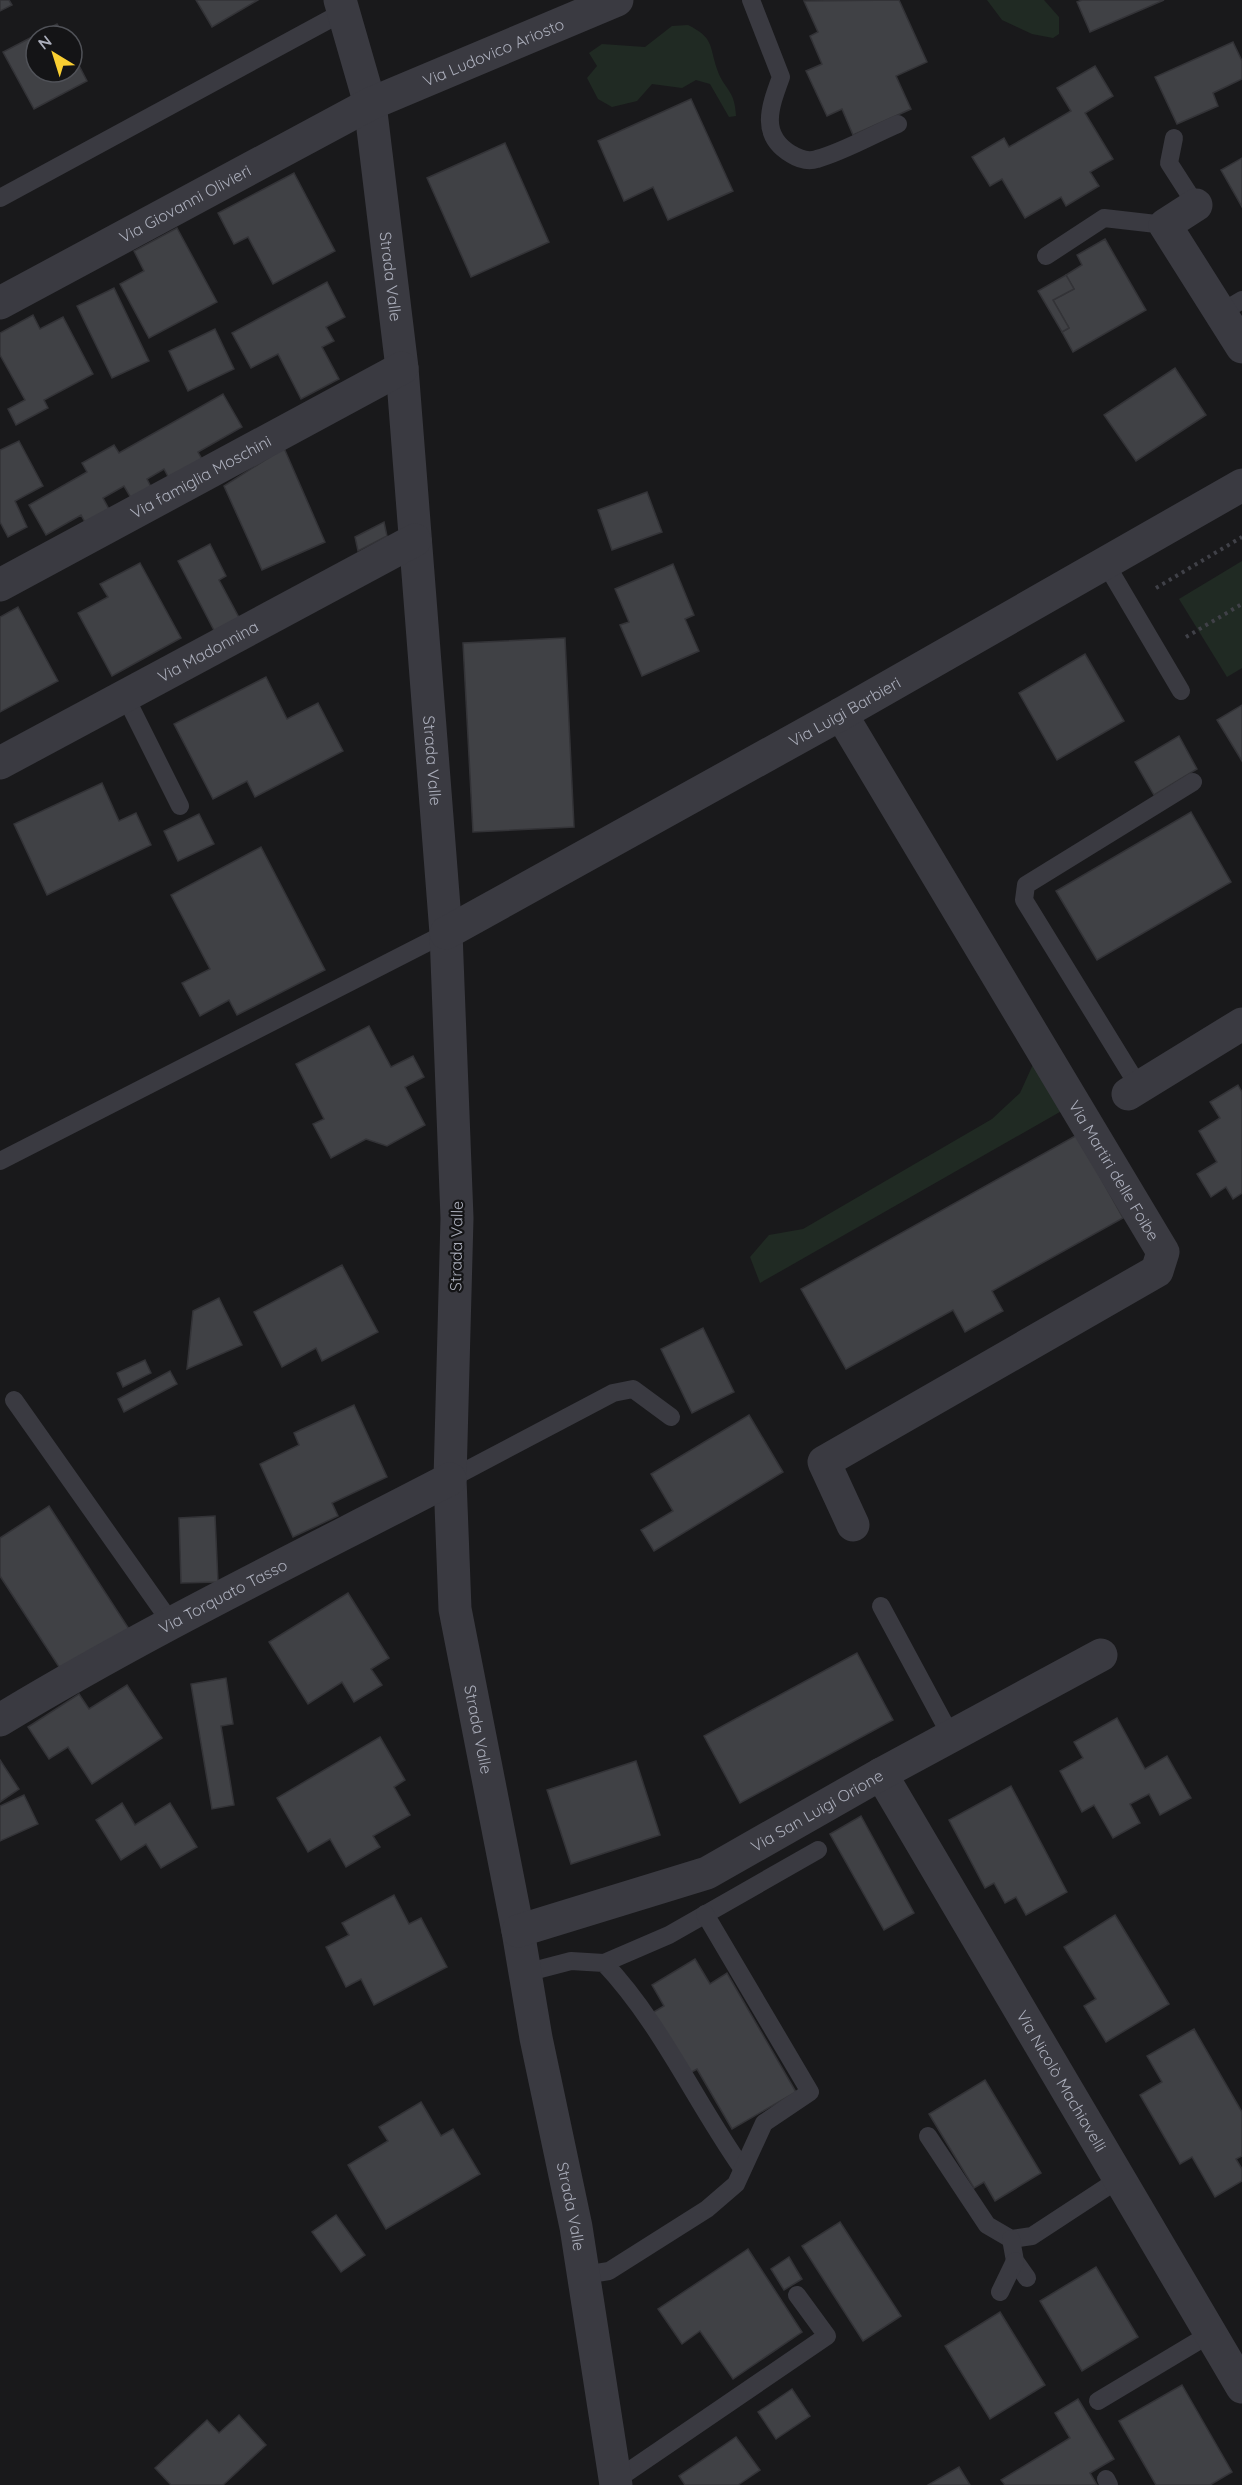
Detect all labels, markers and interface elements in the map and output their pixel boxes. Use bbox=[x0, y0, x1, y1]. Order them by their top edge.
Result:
street label: Via Ludovico Ariosto bbox=[420, 13, 567, 91]
north arrow bbox=[24, 24, 84, 84]
text: N bbox=[34, 31, 56, 54]
street label: Via Giovanni Olivieri bbox=[116, 160, 254, 247]
street label: Strada Valle bbox=[376, 230, 406, 323]
street label: Via famiglia Moschini bbox=[127, 431, 274, 523]
street label: Via Madonnina bbox=[154, 616, 262, 686]
street label: Via Luigi Barbieri bbox=[785, 672, 904, 751]
street label: Strada Valle bbox=[419, 715, 446, 806]
street label: Via Martiri delle Foibe bbox=[1064, 1097, 1164, 1244]
street label: Strada Valle bbox=[445, 1201, 467, 1291]
street label: Via Torquato Tasso bbox=[155, 1554, 290, 1638]
street label: Strada Valle bbox=[460, 1683, 497, 1776]
street label: Via San Luigi Orione bbox=[747, 1765, 887, 1856]
street label: Via Nicolò Machiavelli bbox=[1012, 2007, 1111, 2155]
street label: Strada Valle bbox=[553, 2160, 590, 2252]

